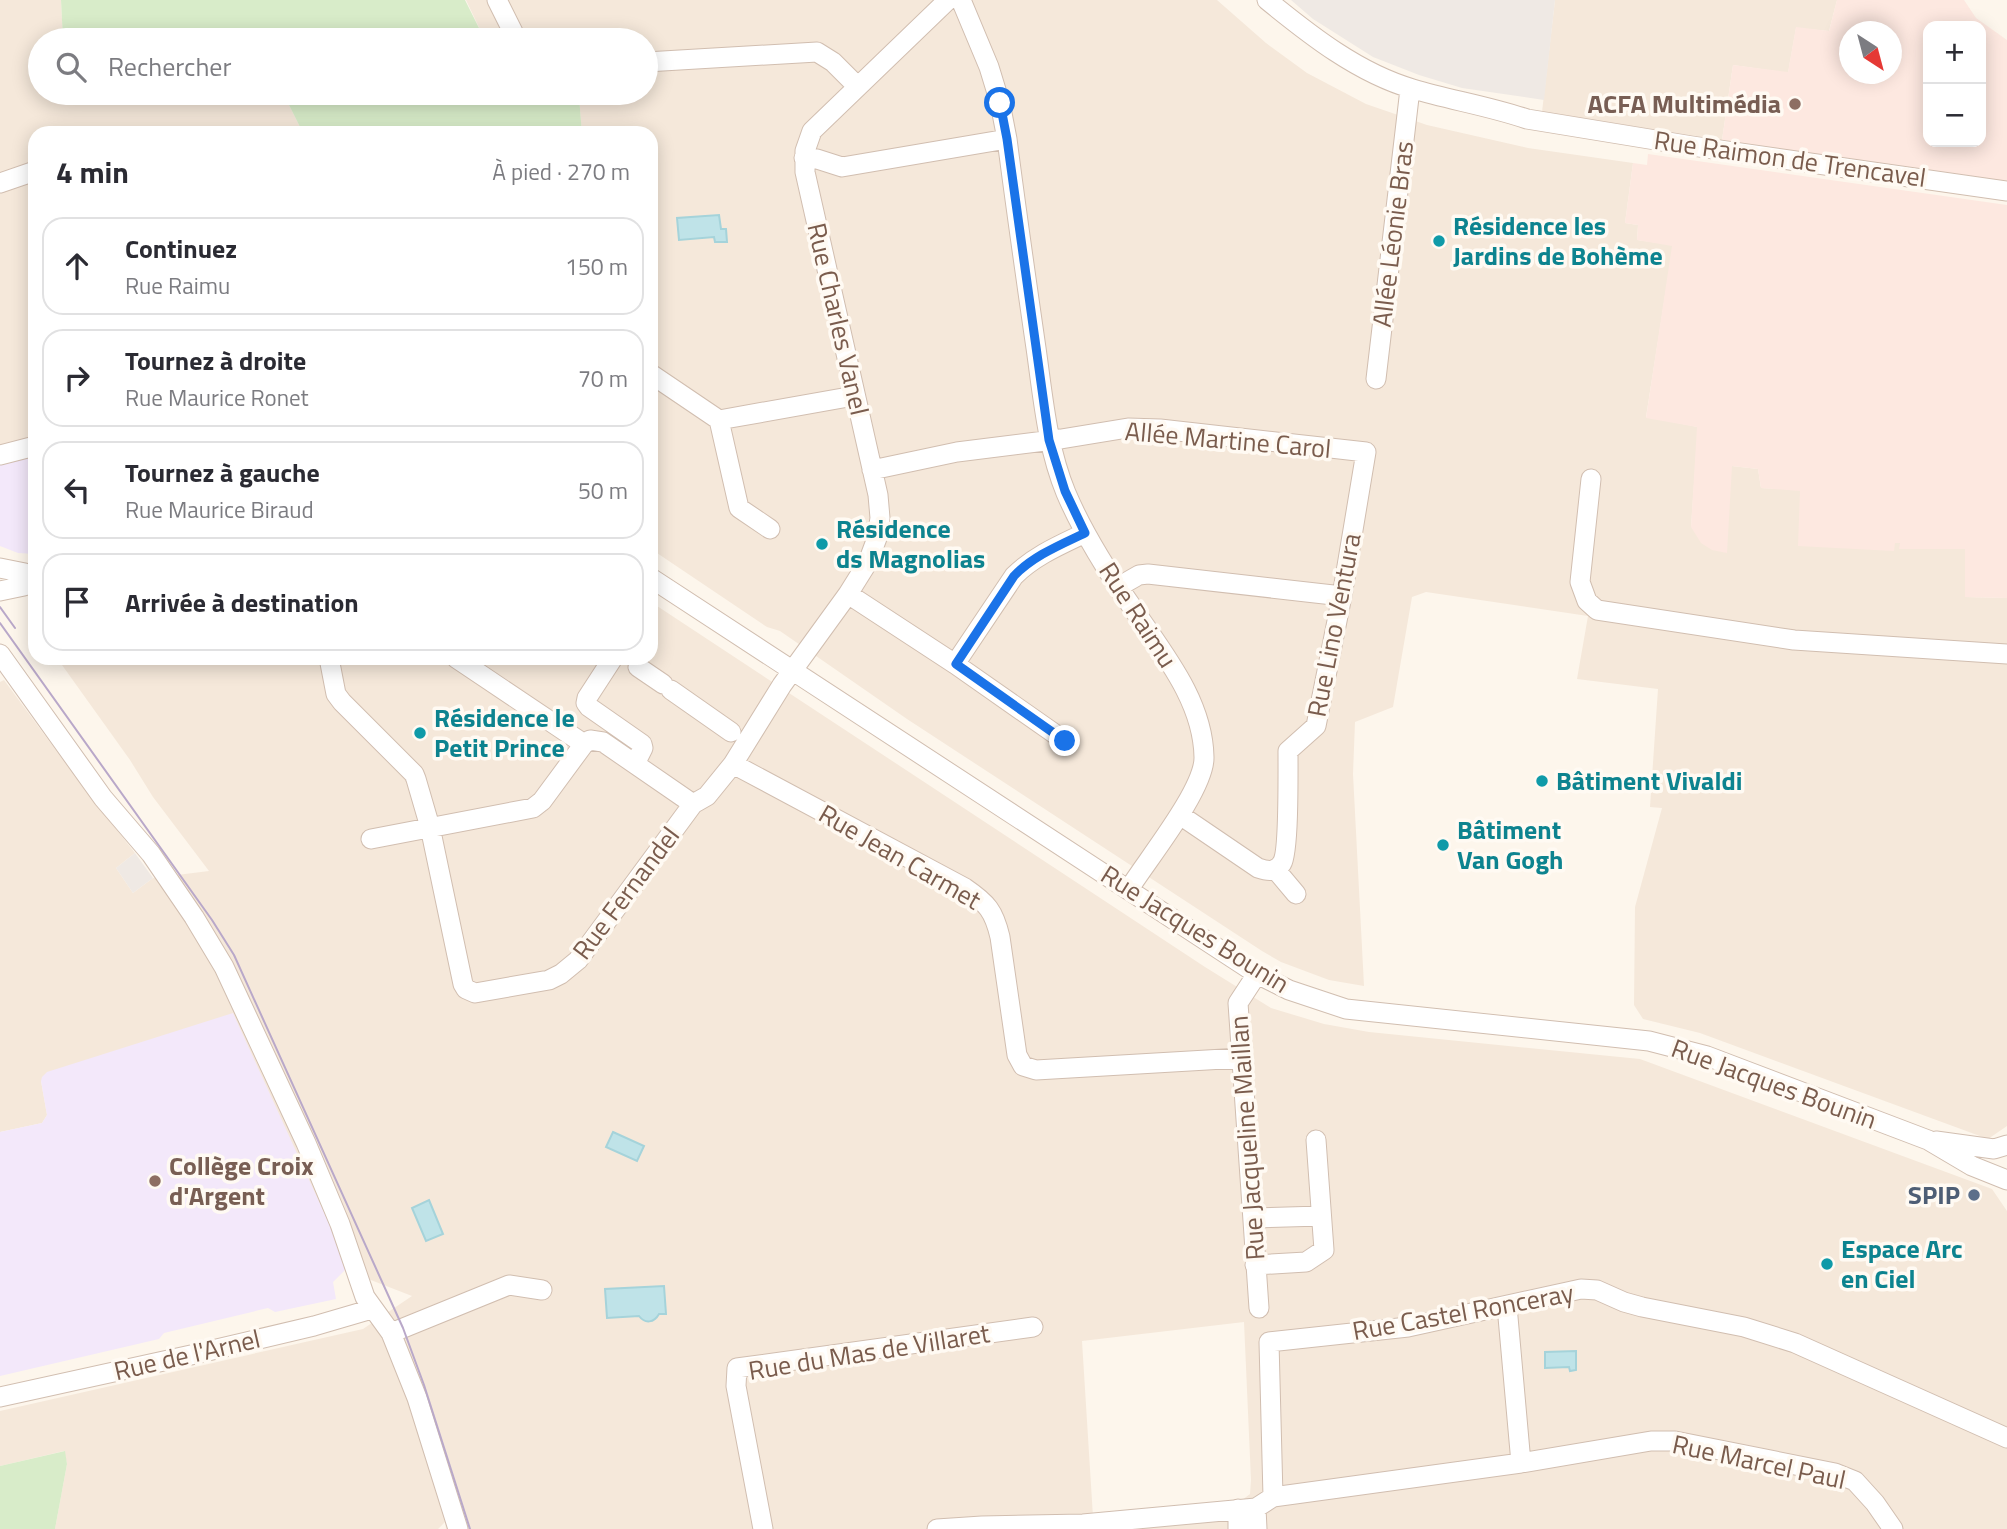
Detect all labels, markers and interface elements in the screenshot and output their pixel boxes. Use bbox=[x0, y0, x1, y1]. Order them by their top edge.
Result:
north arrow bbox=[1839, 21, 1902, 84]
map controls bbox=[1923, 21, 1986, 147]
button: + bbox=[1923, 21, 1986, 84]
search box bbox=[28, 28, 658, 105]
text: Rechercher bbox=[108, 47, 232, 86]
icon: search bbox=[52, 48, 90, 86]
place label: ACFA Multimédia bbox=[1588, 84, 1781, 123]
button: − bbox=[1923, 84, 1986, 147]
route start bbox=[984, 87, 1015, 118]
marker: ACFA Multimédia bbox=[1787, 96, 1803, 112]
street label: Rue Raimon de Trencavel bbox=[1652, 120, 1928, 197]
street label: Allée Léonie Bras bbox=[1362, 139, 1423, 329]
text: 4 min bbox=[56, 149, 129, 195]
text: À pied · 270 m bbox=[492, 154, 630, 189]
place label: Résidence les Jardins de Bohème bbox=[1453, 206, 1663, 275]
street label: Rue Charles Vanel bbox=[797, 219, 880, 419]
text: Continuez bbox=[125, 229, 237, 268]
marker: Résidence les Jardins de Bohème bbox=[1431, 233, 1447, 249]
icon: ahead bbox=[58, 247, 96, 285]
text: 150 m bbox=[565, 249, 628, 284]
text: Rue Raimu bbox=[125, 268, 230, 303]
text: Tournez à droite bbox=[125, 341, 306, 380]
icon: right bbox=[58, 359, 96, 397]
text: 70 m bbox=[578, 361, 628, 396]
text: Rue Maurice Ronet bbox=[125, 380, 309, 415]
street label: Allée Martine Carol bbox=[1123, 411, 1333, 468]
text: Tournez à gauche bbox=[125, 453, 320, 492]
icon: left bbox=[58, 471, 96, 509]
text: 50 m bbox=[578, 473, 628, 508]
text: Rue Maurice Biraud bbox=[125, 492, 314, 527]
place label: Résidence ds Magnolias bbox=[836, 509, 985, 578]
street label: Rue Lino Ventura bbox=[1297, 530, 1370, 720]
marker: Résidence ds Magnolias bbox=[814, 536, 830, 552]
street label: Rue Raimu bbox=[1090, 554, 1187, 675]
icon: arrive bbox=[58, 583, 96, 621]
text: Arrivée à destination bbox=[125, 583, 359, 622]
place label: Résidence le Petit Prince bbox=[434, 698, 575, 767]
marker: Résidence le Petit Prince bbox=[412, 725, 428, 741]
route end bbox=[1049, 725, 1080, 756]
place label: Bâtiment Vivaldi bbox=[1556, 761, 1742, 800]
marker: Bâtiment Vivaldi bbox=[1534, 773, 1550, 789]
street label: Rue Jean Carmet bbox=[812, 794, 989, 919]
place label: Bâtiment Van Gogh bbox=[1457, 810, 1563, 879]
street label: Rue Fernandel bbox=[563, 818, 689, 967]
marker: Bâtiment Van Gogh bbox=[1435, 837, 1451, 853]
street label: Rue Jacques Bounin bbox=[1093, 855, 1297, 1002]
street label: Rue Jacqueline Maillan bbox=[1219, 1014, 1274, 1262]
street label: Rue Jacques Bounin bbox=[1666, 1028, 1882, 1139]
place label: Collège Croix d'Argent bbox=[169, 1146, 314, 1215]
marker: Collège Croix d'Argent bbox=[147, 1173, 163, 1189]
place label: SPIP bbox=[1908, 1175, 1960, 1214]
marker: SPIP bbox=[1966, 1187, 1982, 1203]
place label: Espace Arc en Ciel bbox=[1841, 1229, 1963, 1298]
marker: Espace Arc en Ciel bbox=[1819, 1256, 1835, 1272]
street label: Rue Castel Ronceray bbox=[1349, 1273, 1577, 1350]
street label: Rue du Mas de Villaret bbox=[745, 1313, 992, 1390]
street label: Rue de l'Arnel bbox=[110, 1319, 264, 1390]
street label: Rue Marcel Paul bbox=[1669, 1424, 1849, 1499]

